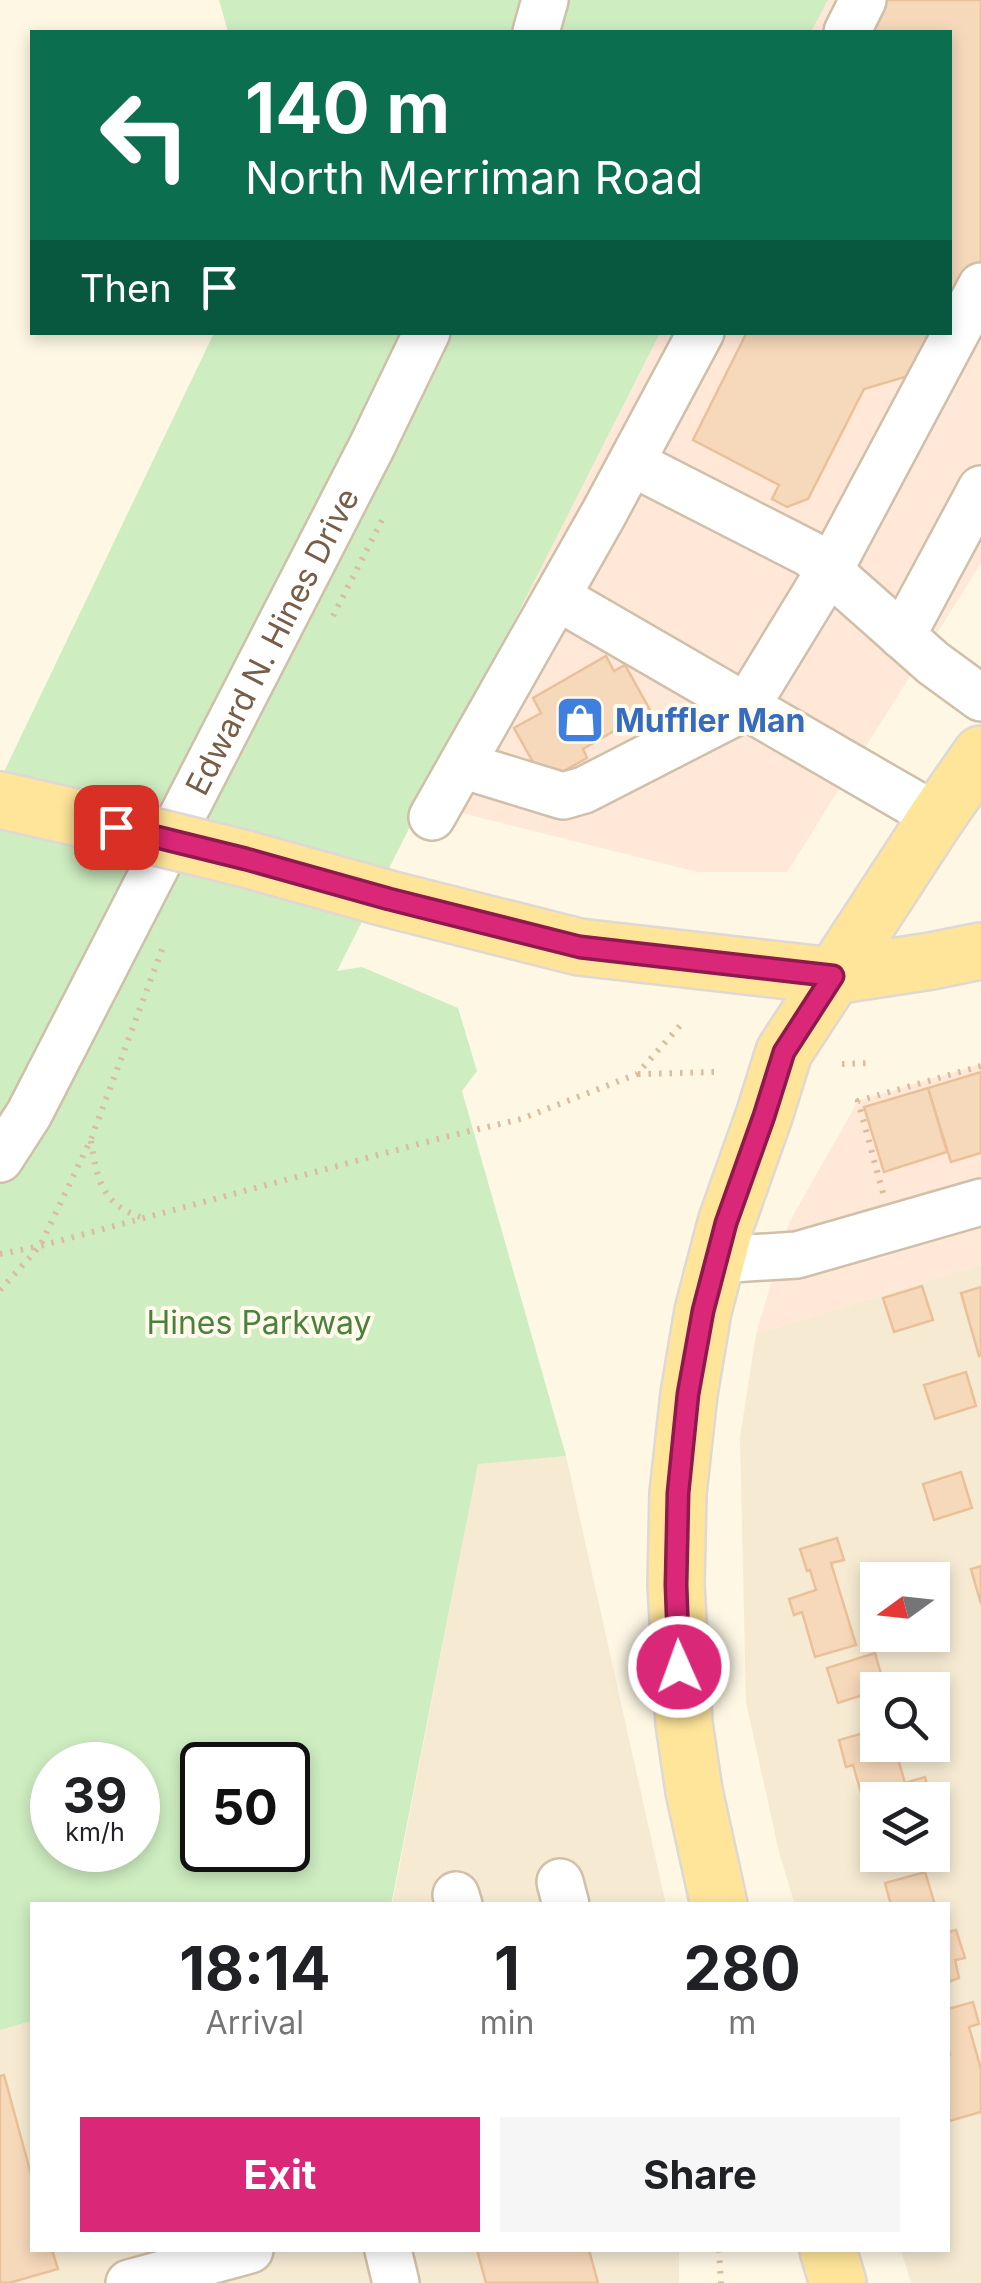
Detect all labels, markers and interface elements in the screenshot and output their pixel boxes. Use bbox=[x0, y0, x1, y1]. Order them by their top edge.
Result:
text: 140 m bbox=[245, 65, 450, 150]
icon: left bbox=[80, 70, 210, 200]
text: North Merriman Road bbox=[245, 150, 703, 205]
icon: arrive bbox=[192, 260, 247, 315]
text: Then bbox=[80, 265, 172, 311]
street label: Edward N. Hines Drive bbox=[177, 481, 367, 801]
shop icon: Muffler Man bbox=[554, 694, 606, 746]
place label: Muffler Man bbox=[615, 701, 806, 740]
pin bbox=[74, 785, 159, 870]
icon: arrive bbox=[89, 800, 144, 855]
park label: Hines Parkway bbox=[146, 1303, 372, 1342]
north arrow bbox=[860, 1562, 950, 1652]
map controls bbox=[860, 1562, 950, 1872]
position arrow bbox=[627, 1615, 731, 1719]
button: search bbox=[860, 1672, 950, 1762]
speed limit sign: 50 bbox=[180, 1742, 310, 1872]
text: 39 bbox=[63, 1765, 127, 1825]
button: layers bbox=[860, 1782, 950, 1872]
text: km/h bbox=[65, 1817, 125, 1847]
text: 18:14 bbox=[179, 1932, 331, 2004]
text: 1 bbox=[494, 1932, 520, 2004]
text: 280 bbox=[684, 1932, 801, 2004]
text: Arrival bbox=[206, 2003, 304, 2042]
text: min bbox=[480, 2003, 534, 2042]
text: m bbox=[728, 2003, 756, 2042]
button: Exit bbox=[80, 2117, 480, 2232]
button: Share bbox=[500, 2117, 900, 2232]

